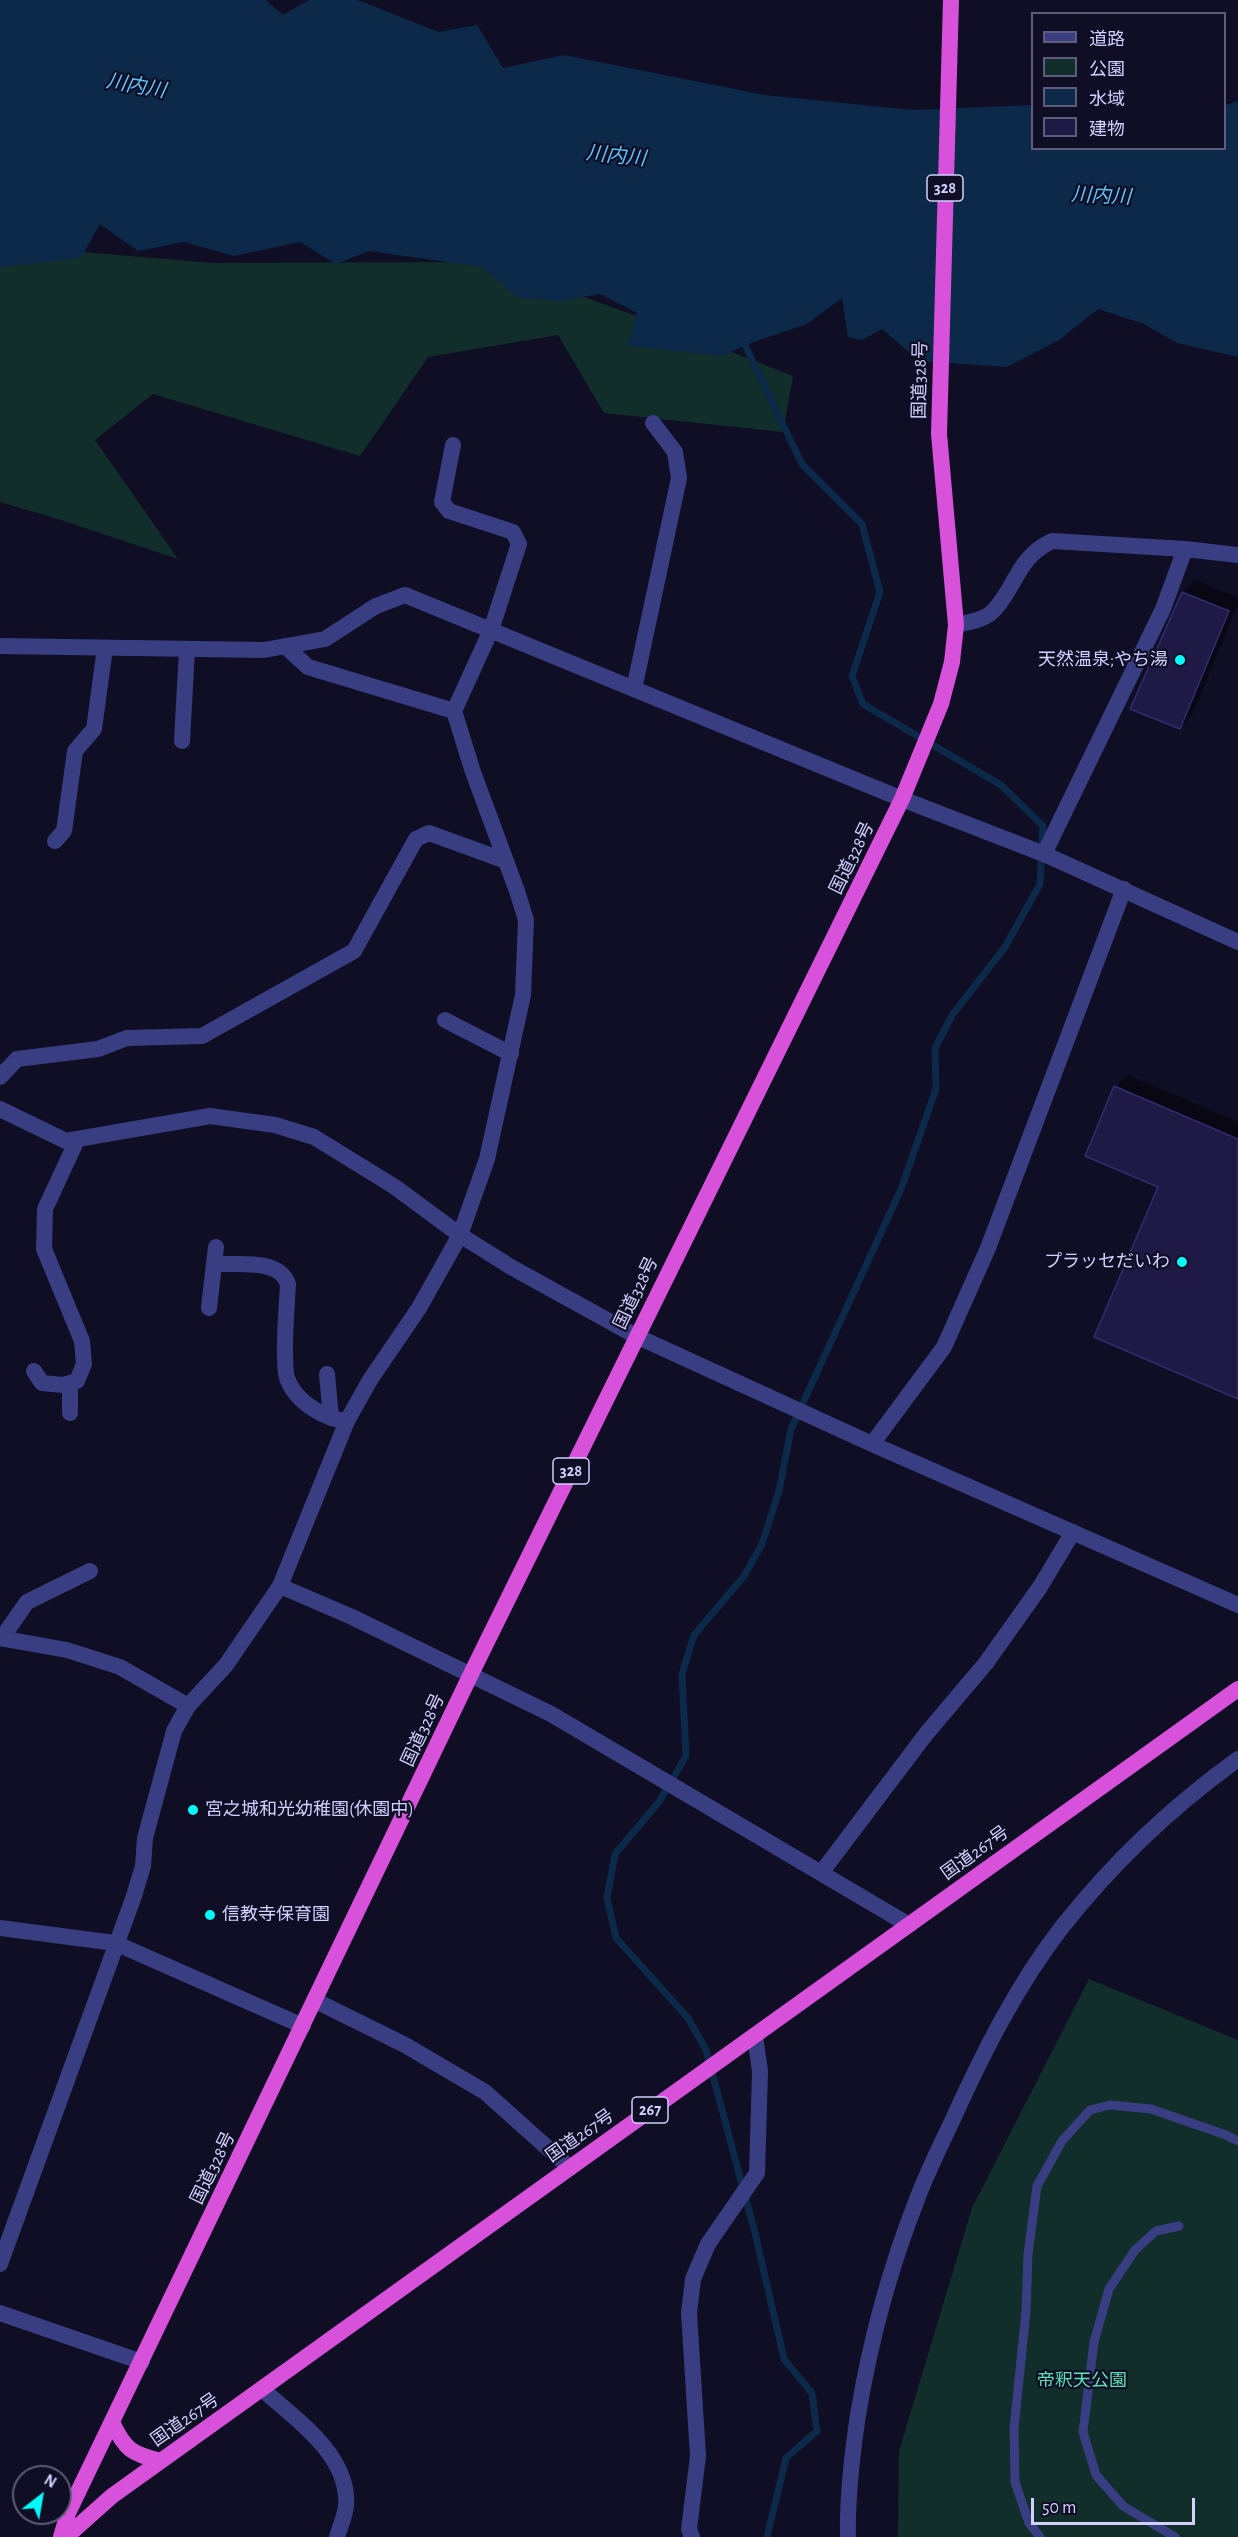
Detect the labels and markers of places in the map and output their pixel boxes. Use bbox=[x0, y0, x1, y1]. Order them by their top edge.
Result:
place label: 天然温泉;やち湯 bbox=[1038, 649, 1168, 671]
marker: 天然温泉;やち湯 bbox=[1173, 653, 1187, 667]
place label: プラッセだいわ bbox=[1044, 1251, 1170, 1273]
marker: プラッセだいわ bbox=[1175, 1255, 1189, 1269]
place label: 宮之城和光幼稚園(休園中) bbox=[205, 1799, 414, 1821]
marker: 宮之城和光幼稚園(休園中) bbox=[186, 1803, 200, 1817]
place label: 信教寺保育園 bbox=[222, 1904, 330, 1926]
marker: 信教寺保育園 bbox=[203, 1908, 217, 1922]

